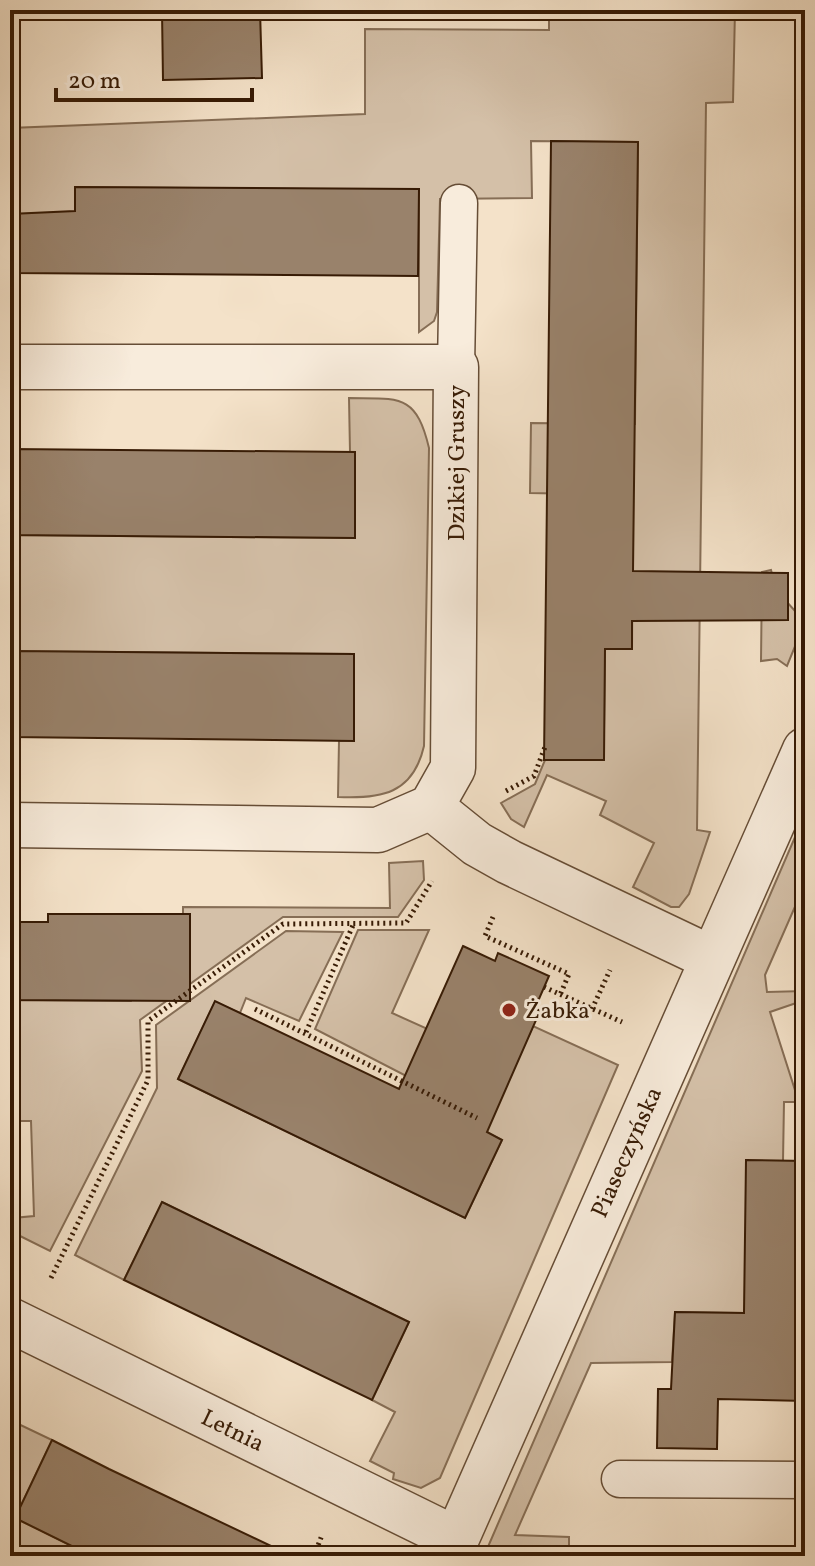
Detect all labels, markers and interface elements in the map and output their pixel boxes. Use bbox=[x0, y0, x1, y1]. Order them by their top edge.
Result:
scale bar bbox=[56, 52, 252, 102]
text: 20 m bbox=[68, 65, 121, 99]
street label: Dzikiej Gruszy bbox=[441, 385, 475, 541]
place label: Żabka bbox=[525, 995, 590, 1029]
marker: Żabka bbox=[500, 1001, 518, 1019]
street label: Piaseczyńska bbox=[584, 1082, 672, 1224]
street label: Letnia bbox=[195, 1402, 270, 1462]

